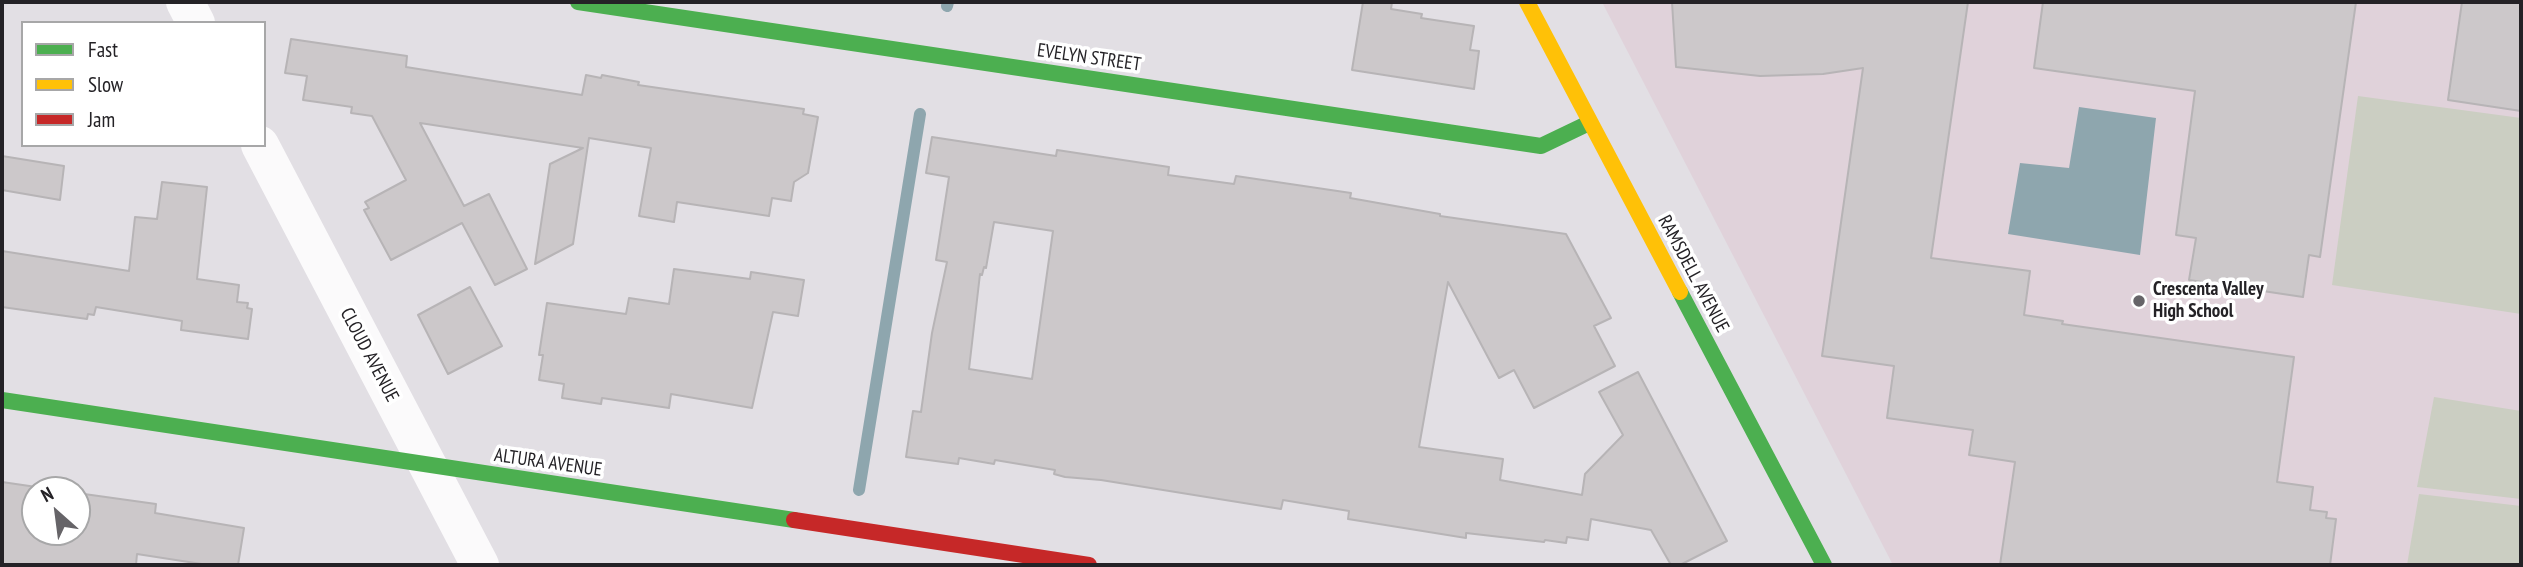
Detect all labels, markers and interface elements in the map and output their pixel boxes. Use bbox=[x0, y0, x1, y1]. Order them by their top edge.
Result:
legend bbox=[21, 21, 266, 147]
text: Fast bbox=[88, 36, 118, 63]
street label: EVELYN STREET bbox=[1036, 39, 1142, 77]
text: Slow bbox=[88, 71, 123, 98]
text: Jam bbox=[88, 106, 115, 133]
street label: RAMSDELL AVENUE bbox=[1653, 212, 1733, 336]
place label: Crescenta Valley High School bbox=[2153, 279, 2263, 323]
marker: Crescenta Valley High School bbox=[2131, 293, 2147, 309]
street label: CLOUD AVENUE bbox=[335, 304, 403, 406]
street label: ALTURA AVENUE bbox=[493, 444, 603, 482]
north arrow bbox=[21, 476, 91, 546]
text: N bbox=[37, 481, 57, 507]

